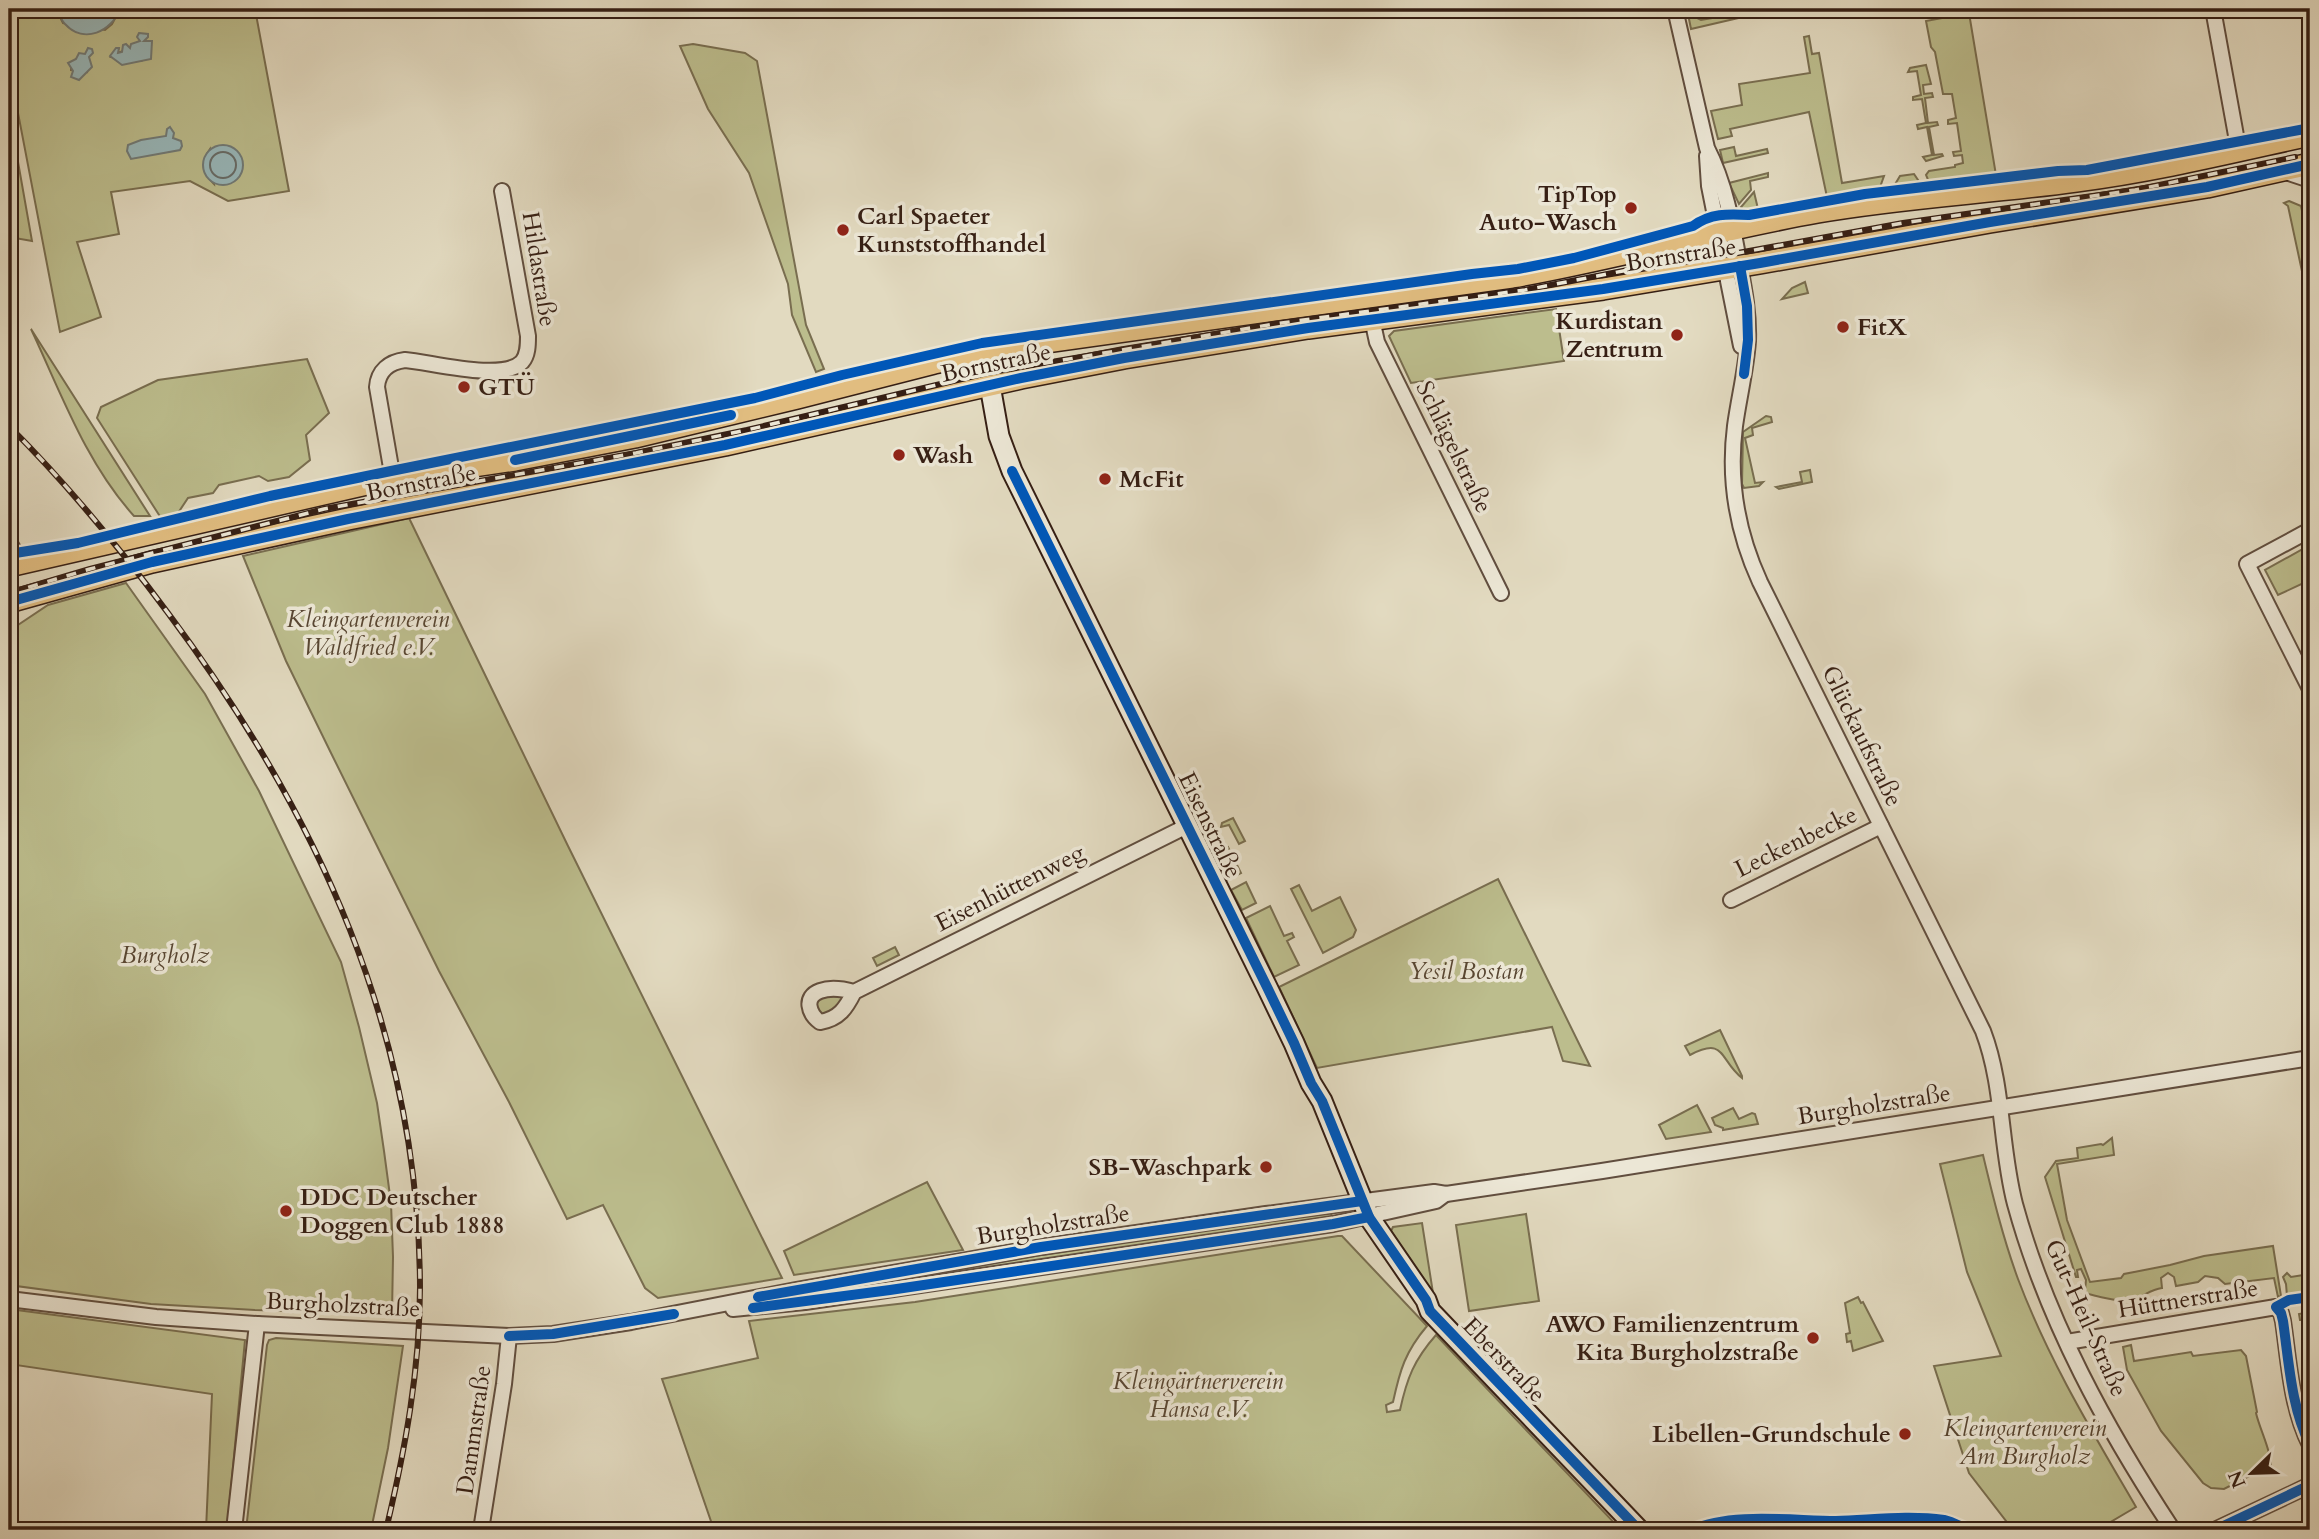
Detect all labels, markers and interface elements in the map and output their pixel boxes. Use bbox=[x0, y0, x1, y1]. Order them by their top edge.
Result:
place label: TipTop Auto-Wasch bbox=[1479, 178, 1617, 239]
place label: Carl Spaeter Kunststoffhandel bbox=[857, 200, 1046, 261]
marker: TipTop Auto-Wasch bbox=[1623, 200, 1639, 216]
street label: Hildastraße bbox=[514, 209, 564, 329]
marker: Carl Spaeter Kunststoffhandel bbox=[835, 222, 851, 238]
street label: Bornstraße bbox=[1623, 230, 1739, 280]
place label: Kurdistan Zentrum bbox=[1555, 305, 1664, 366]
place label: FitX bbox=[1857, 311, 1908, 344]
marker: FitX bbox=[1835, 319, 1851, 335]
marker: Kurdistan Zentrum bbox=[1669, 327, 1685, 343]
street label: Bornstraße bbox=[938, 335, 1054, 391]
place label: GTÜ bbox=[478, 371, 535, 404]
street label: Schlägelstraße bbox=[1408, 375, 1500, 519]
marker: GTÜ bbox=[456, 379, 472, 395]
place label: Wash bbox=[912, 439, 973, 472]
marker: Wash bbox=[891, 447, 907, 463]
street label: Bornstraße bbox=[363, 456, 479, 510]
place label: McFit bbox=[1119, 463, 1184, 496]
marker: McFit bbox=[1097, 471, 1113, 487]
park label: Kleingartenverein Waldfried e.V. bbox=[287, 603, 450, 664]
street label: Glückaufstraße bbox=[1814, 660, 1910, 812]
street label: Eisenstraße bbox=[1170, 767, 1250, 883]
street label: Leckenbecke bbox=[1729, 798, 1863, 886]
street label: Eisenhüttenweg bbox=[930, 836, 1091, 940]
park label: Burgholz bbox=[121, 939, 210, 972]
park label: Yesil Bostan bbox=[1408, 955, 1524, 988]
street label: Burgholzstraße bbox=[1795, 1077, 1953, 1133]
place label: SB-Waschpark bbox=[1088, 1151, 1252, 1184]
marker: SB-Waschpark bbox=[1258, 1159, 1274, 1175]
place label: DDC Deutscher Doggen Club 1888 bbox=[300, 1181, 504, 1242]
street label: Burgholzstraße bbox=[974, 1197, 1132, 1253]
marker: DDC Deutscher Doggen Club 1888 bbox=[278, 1203, 294, 1219]
street label: Gut-Heil-Straße bbox=[2037, 1234, 2135, 1402]
street label: Hüttnerstraße bbox=[2115, 1272, 2261, 1326]
street label: Burgholzstraße bbox=[265, 1284, 421, 1326]
place label: AWO Familienzentrum Kita Burgholzstraße bbox=[1546, 1308, 1800, 1369]
street label: Eberstraße bbox=[1455, 1310, 1553, 1410]
marker: AWO Familienzentrum Kita Burgholzstraße bbox=[1805, 1330, 1821, 1346]
street label: Dammstraße bbox=[449, 1363, 499, 1497]
park label: Kleingärtnerverein Hansa e.V. bbox=[1113, 1365, 1284, 1426]
park label: Kleingartenverein Am Burgholz bbox=[1944, 1412, 2107, 1473]
place label: Libellen-Grundschule bbox=[1652, 1418, 1891, 1451]
marker: Libellen-Grundschule bbox=[1897, 1426, 1913, 1442]
north arrow bbox=[2218, 1438, 2288, 1508]
text: N bbox=[2222, 1466, 2252, 1492]

